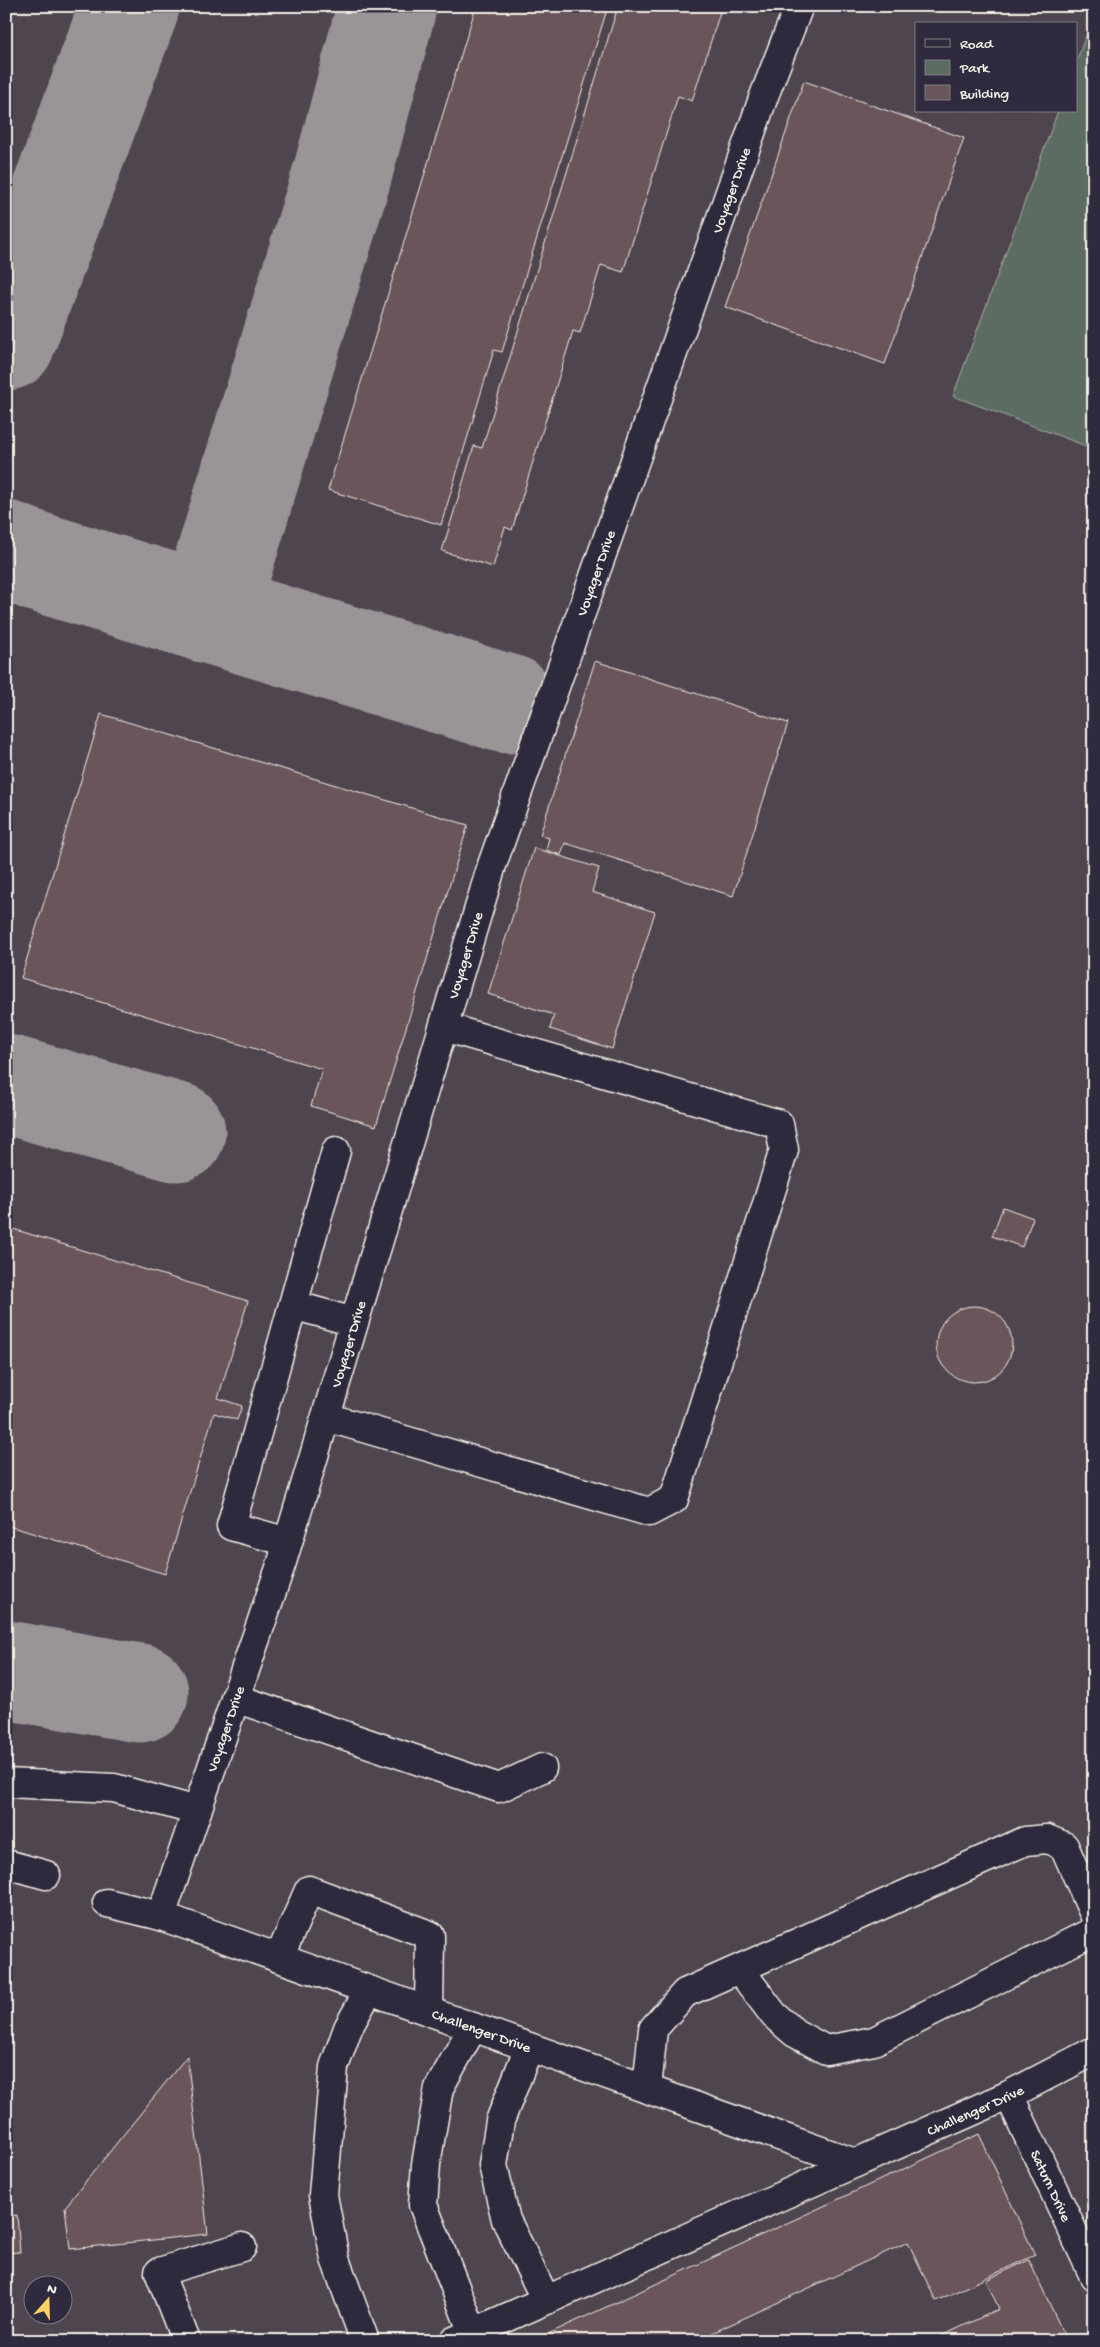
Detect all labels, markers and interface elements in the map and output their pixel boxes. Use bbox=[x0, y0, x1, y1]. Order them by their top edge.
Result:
legend bbox=[915, 22, 1078, 112]
text: Road bbox=[960, 36, 994, 54]
text: Park bbox=[959, 60, 990, 78]
text: Building bbox=[959, 86, 1009, 104]
street label: Voyager Drive bbox=[709, 145, 756, 237]
street label: Voyager Drive bbox=[573, 528, 621, 620]
street label: Voyager Drive bbox=[445, 910, 488, 1002]
street label: Voyager Drive bbox=[328, 1299, 371, 1391]
street label: Voyager Drive bbox=[204, 1684, 250, 1776]
street label: Challenger Drive bbox=[429, 2006, 533, 2058]
street label: Challenger Drive bbox=[925, 2082, 1028, 2141]
street label: Saturn Drive bbox=[1025, 2148, 1074, 2225]
north arrow bbox=[22, 2274, 72, 2324]
text: N bbox=[44, 2281, 59, 2300]

